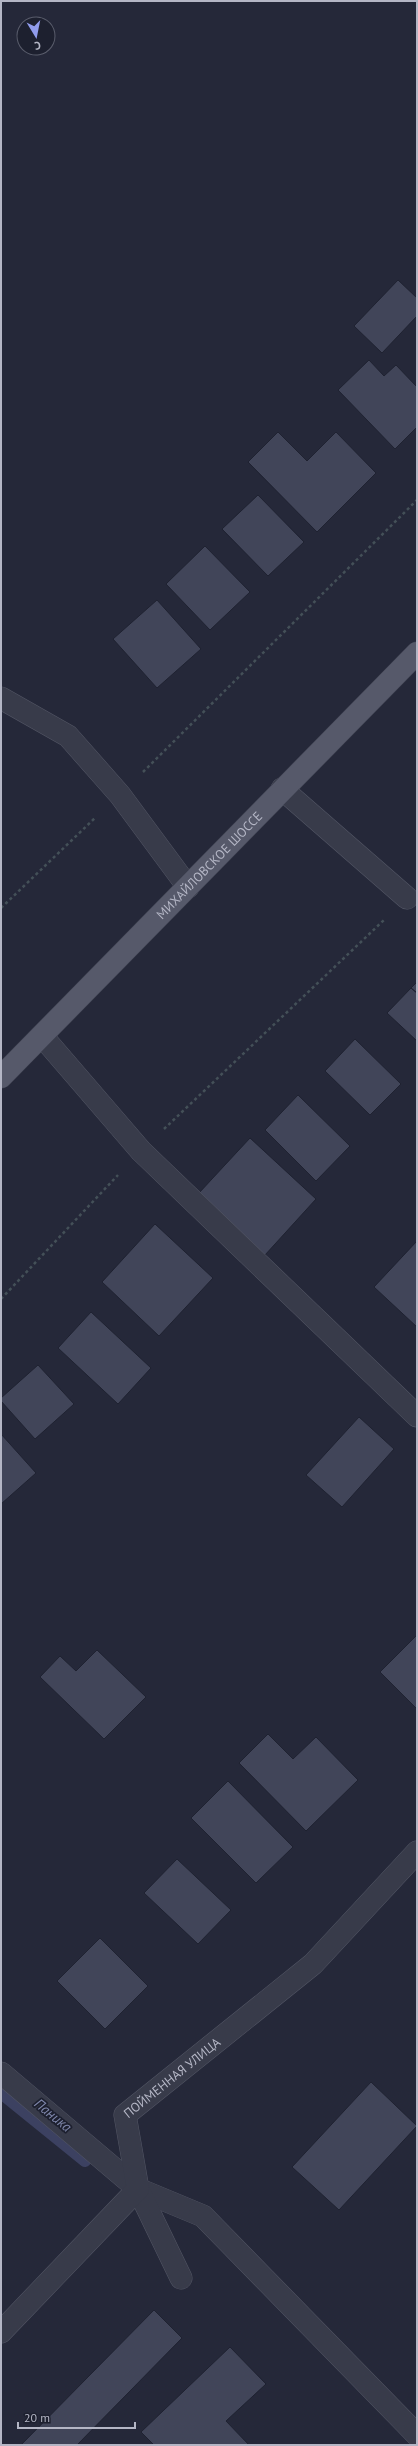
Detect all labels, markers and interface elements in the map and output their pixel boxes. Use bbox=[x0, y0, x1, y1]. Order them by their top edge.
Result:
north arrow bbox=[16, 16, 56, 56]
text: С bbox=[33, 38, 42, 53]
street label: МИХАЙЛОВСКОЕ ШОССЕ bbox=[153, 808, 266, 923]
street label: ПОЙМЕННАЯ УЛИЦА bbox=[120, 2034, 224, 2122]
water label: Паника bbox=[31, 2094, 76, 2136]
scale bar bbox=[18, 2404, 135, 2430]
text: 20 m bbox=[24, 2410, 50, 2425]

